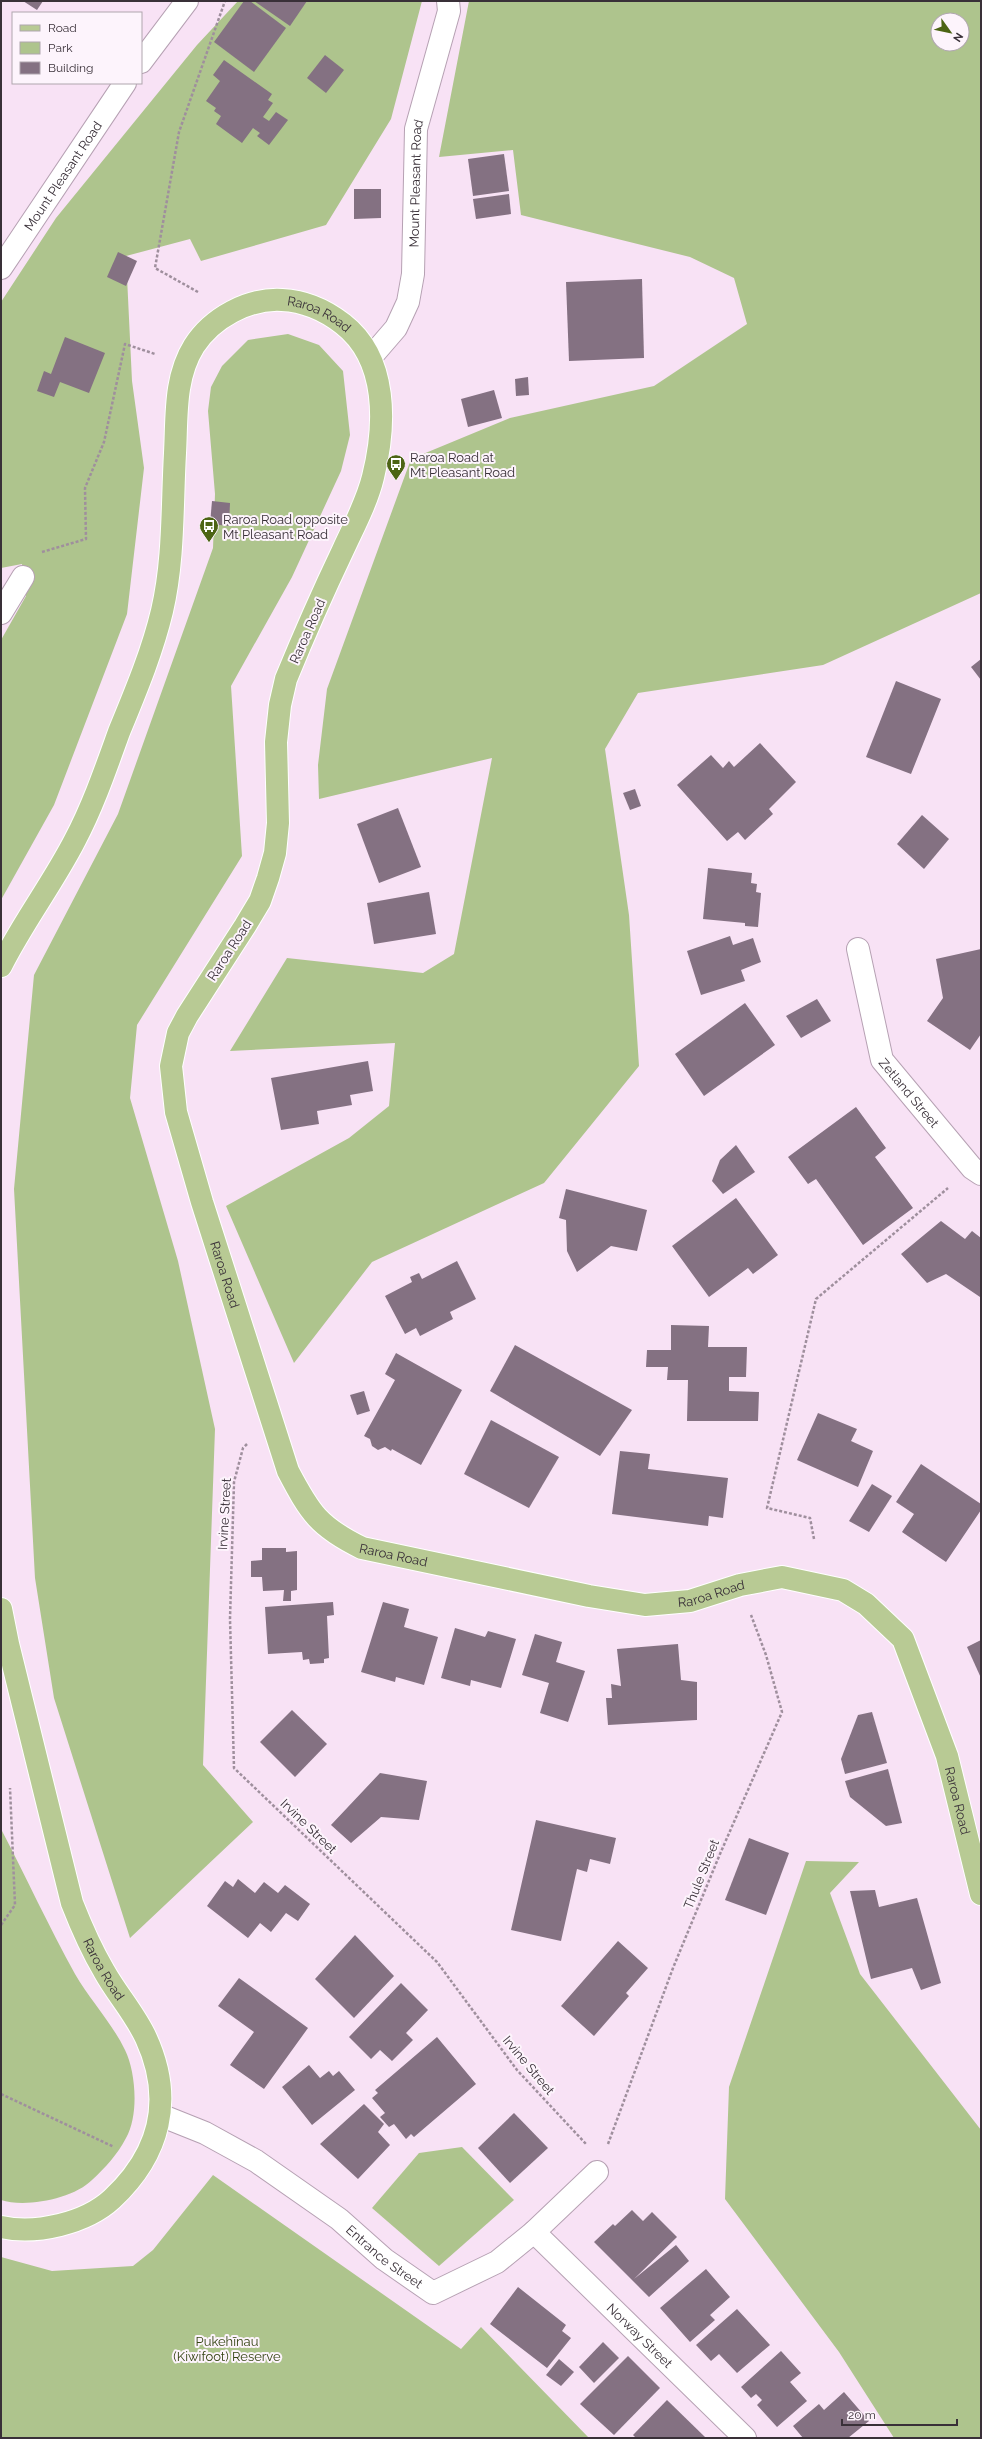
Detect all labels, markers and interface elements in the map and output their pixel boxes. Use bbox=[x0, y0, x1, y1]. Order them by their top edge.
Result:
legend bbox=[12, 12, 142, 84]
north arrow bbox=[930, 12, 970, 52]
text: Road bbox=[48, 21, 77, 35]
text: N bbox=[950, 30, 966, 44]
text: Park bbox=[48, 41, 73, 55]
text: Building bbox=[48, 61, 94, 75]
street label: Mount Pleasant Road bbox=[407, 118, 426, 248]
street label: Mount Pleasant Road bbox=[21, 119, 105, 233]
street label: Raroa Road bbox=[286, 293, 354, 335]
place label: Raroa Road at Mt Pleasant Road bbox=[410, 450, 515, 480]
bus stop icon: Raroa Road at Mt Pleasant Road bbox=[385, 453, 407, 481]
place label: Raroa Road opposite Mt Pleasant Road bbox=[223, 512, 348, 542]
bus stop icon: Raroa Road opposite Mt Pleasant Road bbox=[198, 515, 220, 543]
street label: Raroa Road bbox=[287, 597, 328, 666]
street label: Raroa Road bbox=[204, 917, 255, 983]
street label: Zetland Street bbox=[876, 1055, 942, 1131]
street label: Raroa Road bbox=[207, 1239, 242, 1310]
street label: Irvine Street bbox=[215, 1477, 234, 1550]
street label: Raroa Road bbox=[358, 1541, 429, 1570]
street label: Raroa Road bbox=[677, 1577, 746, 1610]
street label: Raroa Road bbox=[942, 1765, 973, 1836]
street label: Irvine Street bbox=[278, 1796, 340, 1857]
street label: Thule Street bbox=[681, 1837, 722, 1911]
street label: Raroa Road bbox=[80, 1936, 128, 2003]
street label: Irvine Street bbox=[500, 2033, 558, 2098]
street label: Entrance Street bbox=[343, 2222, 426, 2292]
street label: Norway Street bbox=[604, 2300, 676, 2371]
park label: Pukehīnau (Kiwifoot) Reserve bbox=[173, 2334, 281, 2364]
scale bar bbox=[842, 2401, 957, 2427]
text: 20 m bbox=[848, 2408, 876, 2422]

